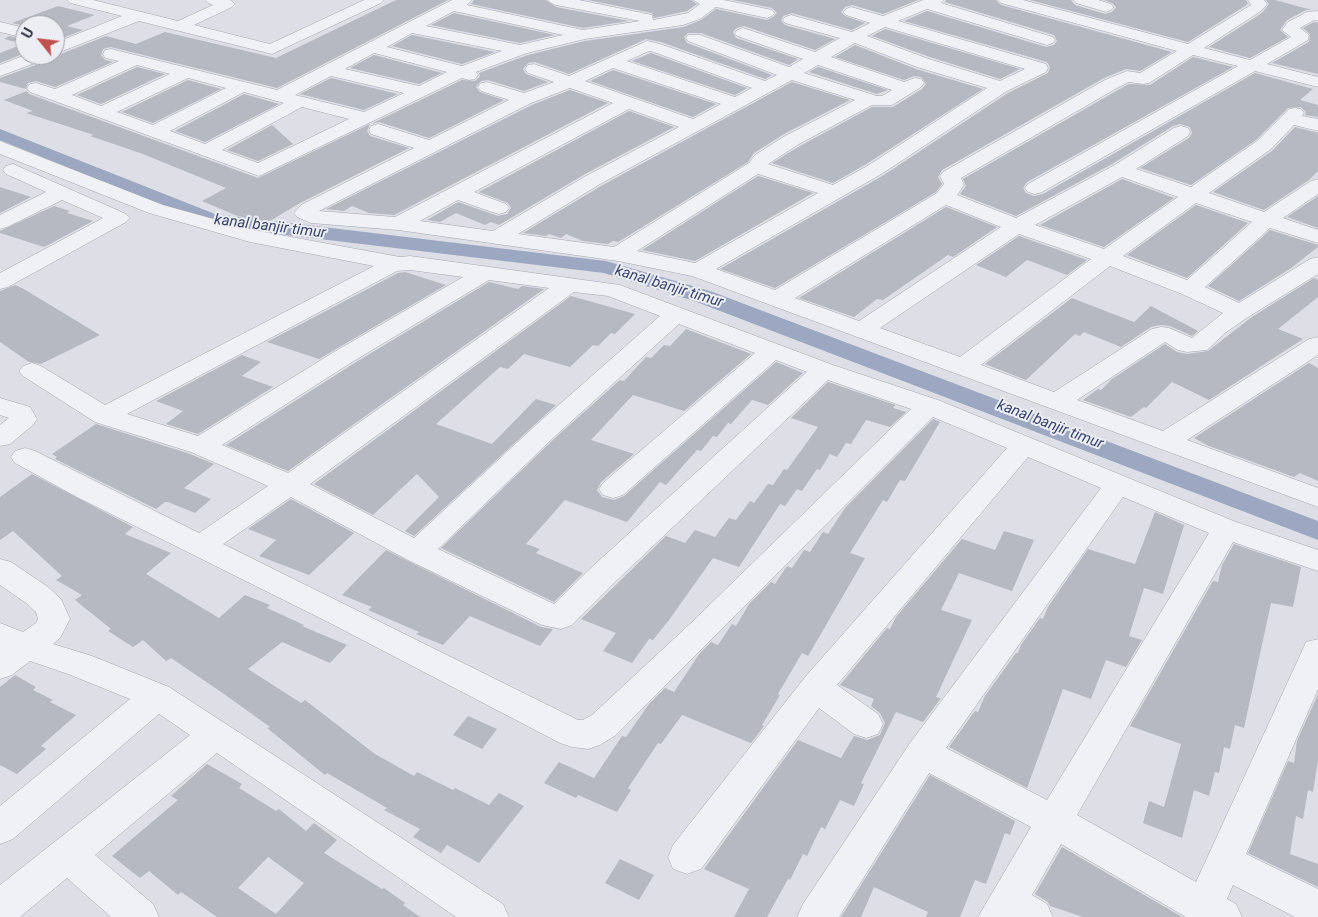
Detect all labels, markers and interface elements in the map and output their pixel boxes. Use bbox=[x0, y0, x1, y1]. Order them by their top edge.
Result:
north arrow bbox=[15, 15, 65, 65]
text: U bbox=[19, 25, 37, 41]
water label: kanal banjir timur bbox=[213, 211, 327, 243]
water label: kanal banjir timur bbox=[613, 262, 725, 312]
water label: kanal banjir timur bbox=[994, 396, 1106, 454]

